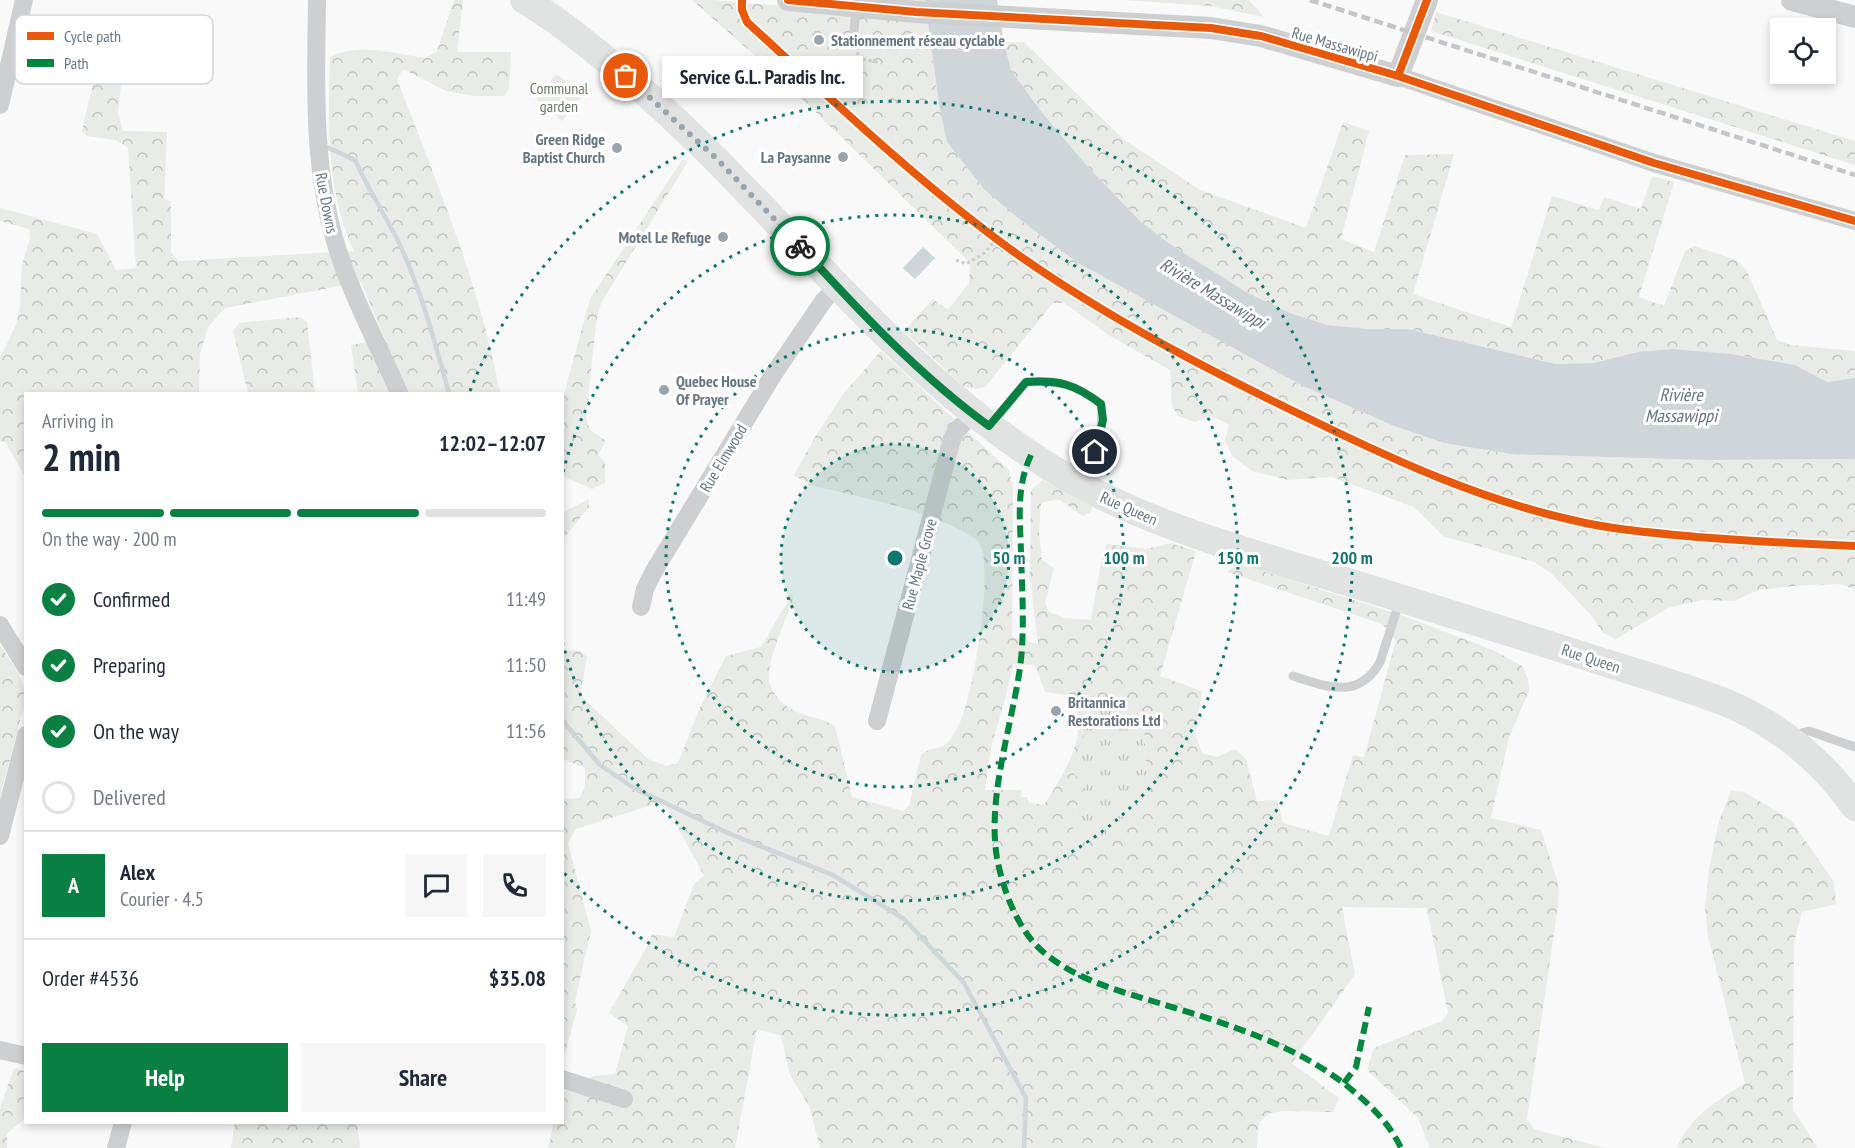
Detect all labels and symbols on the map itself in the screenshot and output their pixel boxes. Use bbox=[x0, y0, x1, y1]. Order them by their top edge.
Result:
legend bbox=[15, 15, 213, 84]
street label: Rue Massawippi bbox=[1290, 22, 1380, 66]
text: Cycle path bbox=[64, 26, 121, 46]
place label: Stationnement réseau cyclable bbox=[831, 30, 1005, 50]
marker: Stationnement réseau cyclable bbox=[812, 33, 826, 47]
pin bbox=[600, 50, 651, 101]
text: Path bbox=[64, 53, 89, 73]
callout: Service G.L. Paradis Inc. bbox=[662, 55, 863, 97]
park label: Communal garden bbox=[530, 78, 589, 116]
place label: Green Ridge Baptist Church bbox=[523, 129, 605, 167]
marker: Green Ridge Baptist Church bbox=[610, 141, 624, 155]
place label: La Paysanne bbox=[761, 147, 831, 167]
marker: La Paysanne bbox=[836, 150, 850, 164]
street label: Rue Downs bbox=[311, 171, 343, 235]
courier bbox=[770, 216, 830, 276]
place label: Motel Le Refuge bbox=[618, 227, 711, 247]
marker: Motel Le Refuge bbox=[716, 230, 730, 244]
water label: Rivière Massawippi bbox=[1156, 252, 1272, 335]
place label: Quebec House Of Prayer bbox=[676, 371, 757, 409]
marker: Quebec House Of Prayer bbox=[657, 383, 671, 397]
water label: Rivière Massawippi bbox=[1645, 383, 1719, 427]
street label: Rue Elmwood bbox=[695, 420, 751, 496]
pin bbox=[1069, 426, 1120, 477]
street label: Rue Queen bbox=[1097, 487, 1161, 529]
street label: Rue Maple Grove bbox=[897, 516, 941, 612]
text: 50 m bbox=[993, 546, 1025, 569]
text: 100 m bbox=[1103, 546, 1145, 569]
text: 150 m bbox=[1217, 546, 1259, 569]
text: 200 m bbox=[1331, 546, 1373, 569]
centre of rings bbox=[885, 548, 905, 568]
street label: Rue Queen bbox=[1559, 639, 1623, 677]
place label: Britannica Restorations Ltd bbox=[1068, 692, 1161, 730]
marker: Britannica Restorations Ltd bbox=[1049, 704, 1063, 718]

